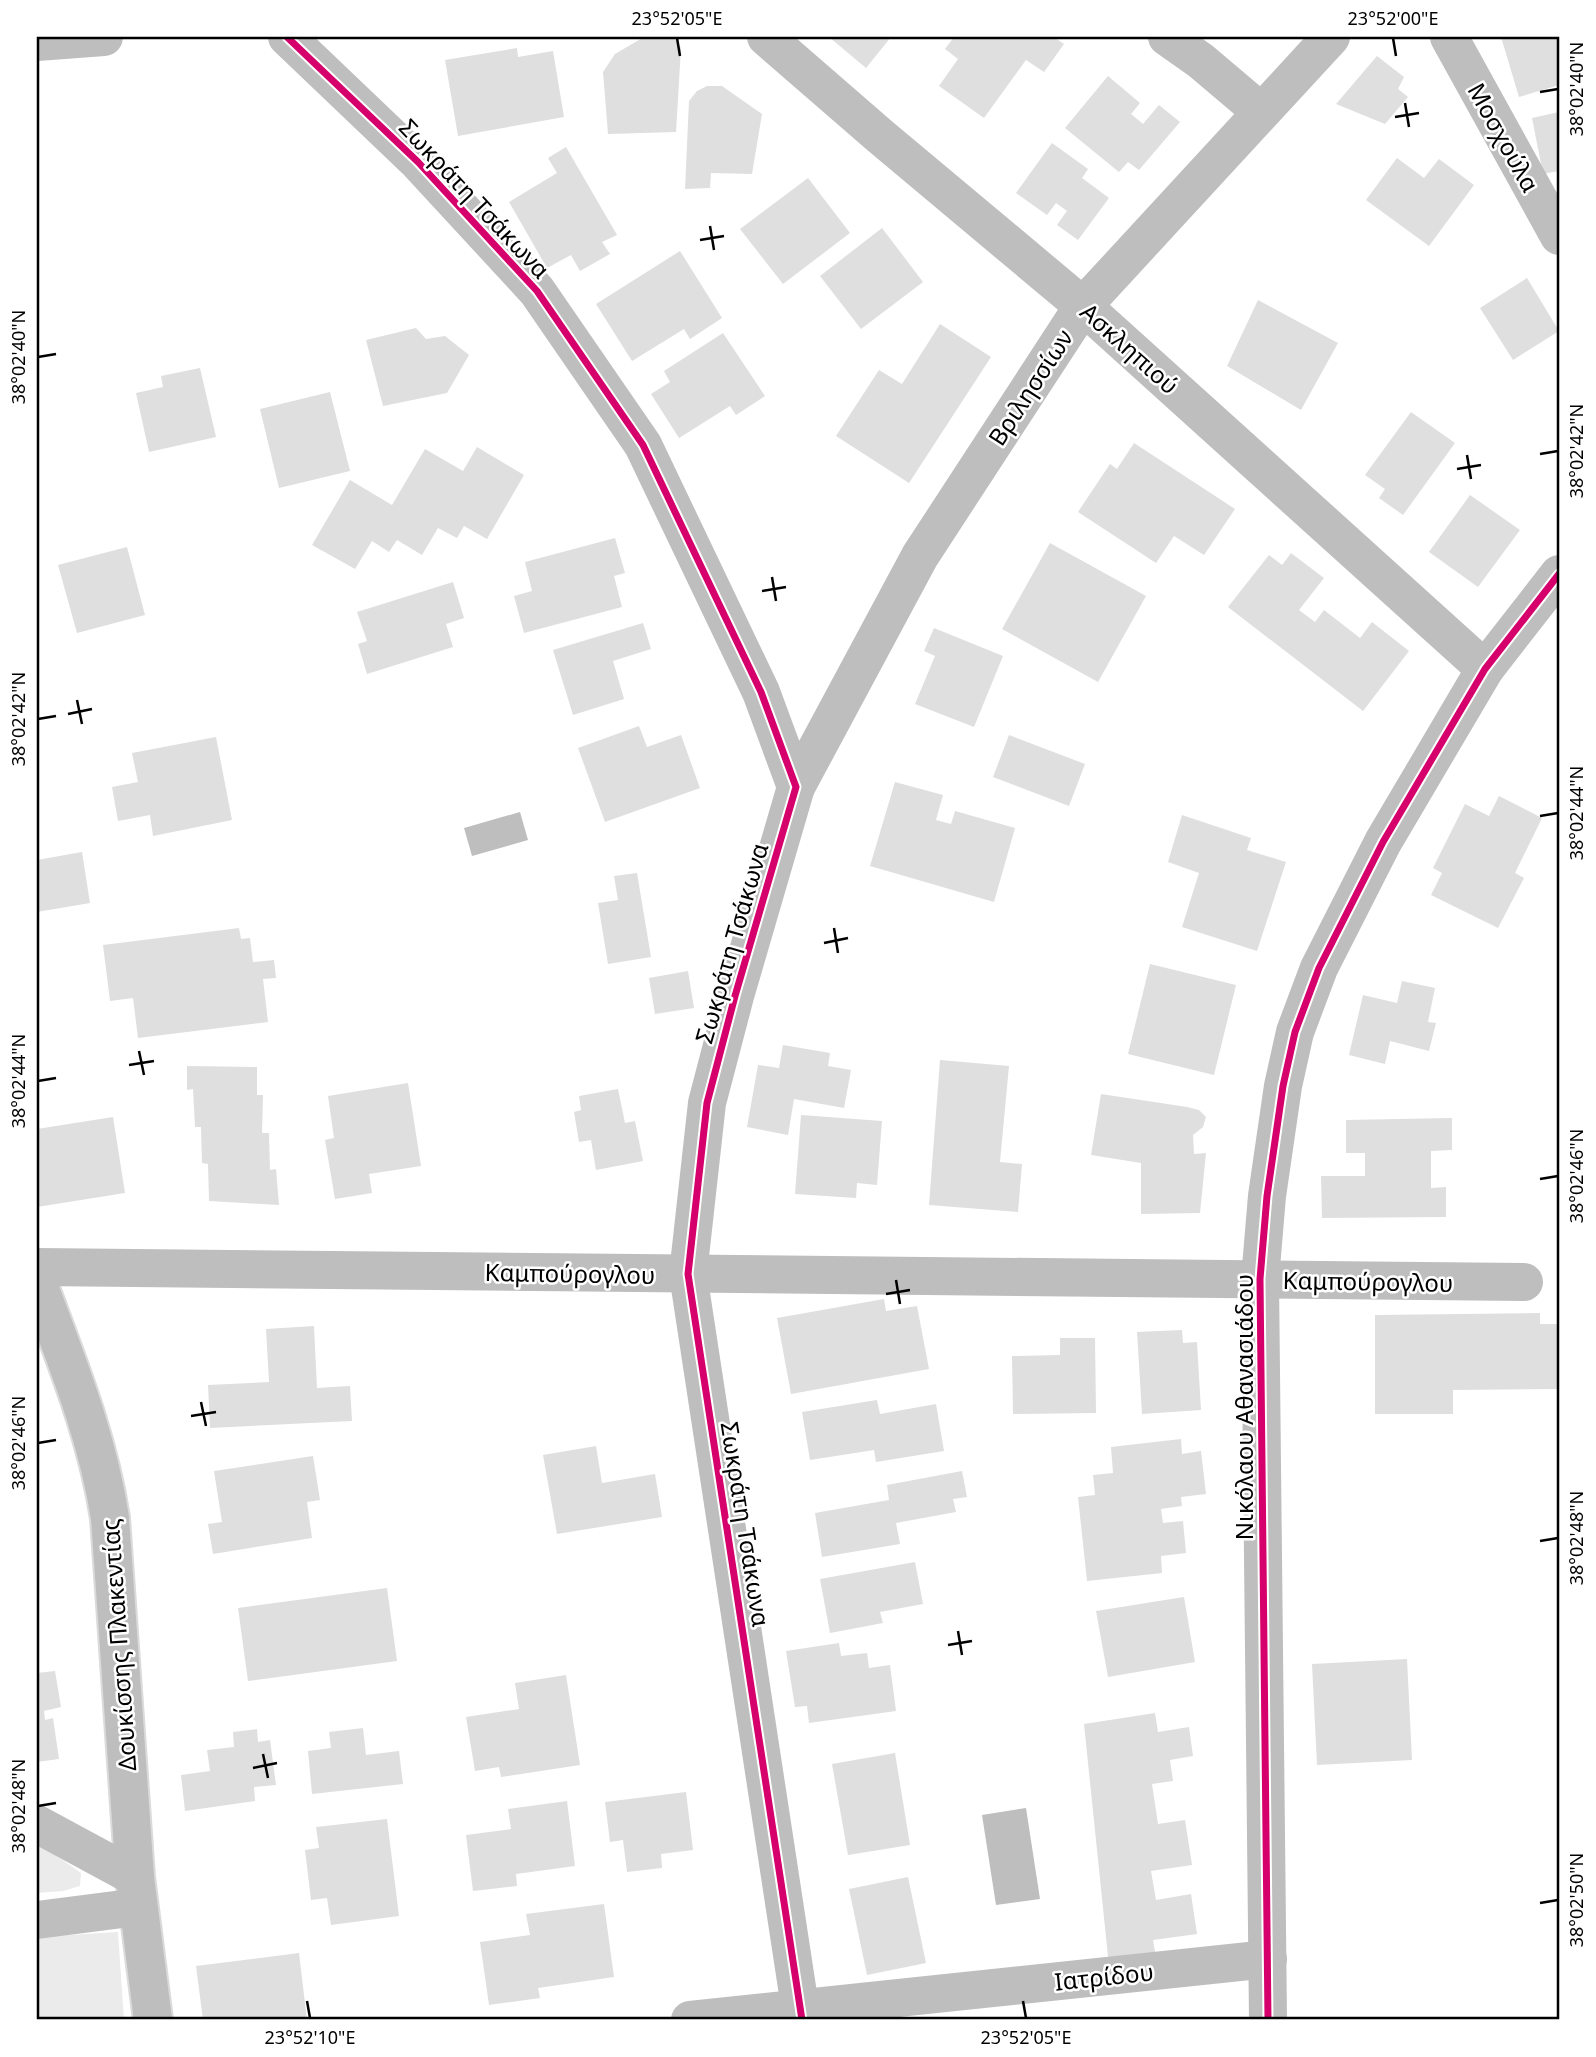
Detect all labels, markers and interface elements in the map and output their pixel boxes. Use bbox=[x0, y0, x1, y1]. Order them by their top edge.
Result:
text: 23°52'05"E bbox=[632, 6, 722, 30]
text: 23°52'00"E bbox=[1348, 6, 1438, 30]
text: 38°02'40"N bbox=[1564, 42, 1588, 136]
street label: Μοσχούλα bbox=[1461, 77, 1548, 197]
street label: Σωκράτη Τσάκωνα bbox=[392, 111, 558, 285]
street label: Ασκληπιού bbox=[1074, 295, 1186, 401]
text: 38°02'40"N bbox=[6, 310, 30, 404]
street label: Βριλησσίων bbox=[980, 322, 1080, 452]
text: 38°02'42"N bbox=[1564, 404, 1588, 498]
text: 38°02'42"N bbox=[6, 672, 30, 766]
text: 38°02'44"N bbox=[1564, 766, 1588, 860]
street label: Σωκράτη Τσάκωνα bbox=[687, 839, 775, 1047]
text: 38°02'44"N bbox=[6, 1034, 30, 1128]
text: 38°02'46"N bbox=[1564, 1129, 1588, 1223]
street label: Καμπούρογλου bbox=[484, 1255, 656, 1291]
street label: Καμπούρογλου bbox=[1282, 1263, 1454, 1299]
street label: Νικόλαου Αθανασιάδου bbox=[1227, 1274, 1260, 1540]
text: 38°02'46"N bbox=[6, 1396, 30, 1490]
street label: Σωκράτη Τσάκωνα bbox=[714, 1419, 778, 1629]
text: 38°02'48"N bbox=[1564, 1491, 1588, 1585]
street label: Δουκίσσης Πλακεντίας bbox=[93, 1518, 143, 1772]
text: 38°02'48"N bbox=[6, 1759, 30, 1853]
text: 38°02'50"N bbox=[1564, 1853, 1588, 1947]
street label: Ιατρίδου bbox=[1053, 1954, 1155, 1998]
text: 23°52'10"E bbox=[265, 2025, 355, 2049]
text: 23°52'05"E bbox=[981, 2025, 1071, 2049]

